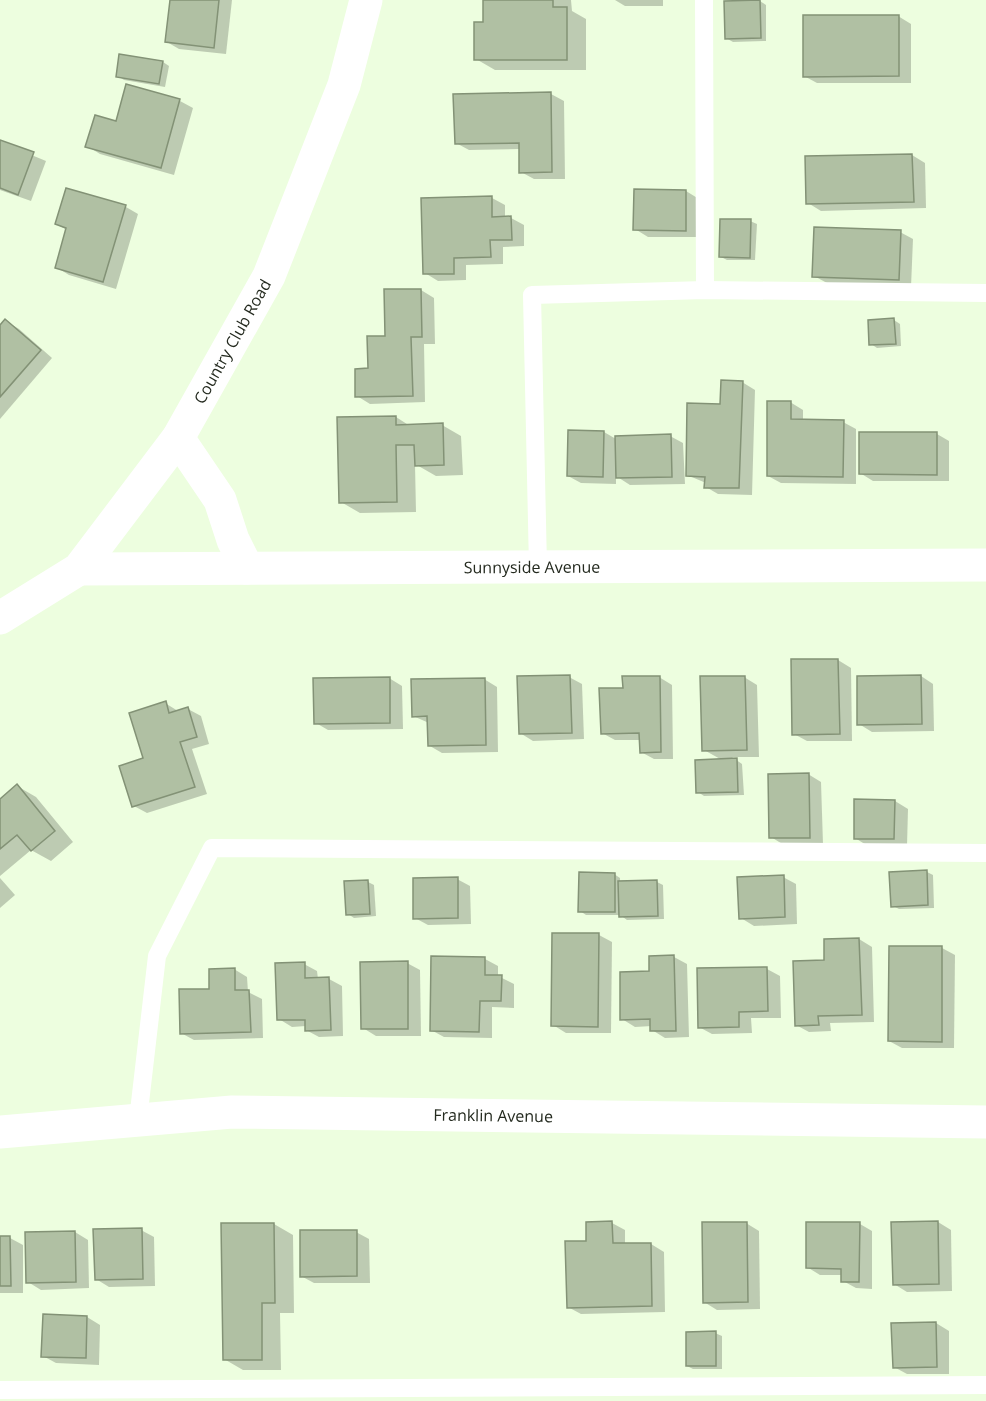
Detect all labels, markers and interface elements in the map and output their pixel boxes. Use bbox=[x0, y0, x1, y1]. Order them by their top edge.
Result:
street label: Country Club Road bbox=[188, 275, 276, 408]
street label: Sunnyside Avenue bbox=[464, 556, 600, 578]
street label: Franklin Avenue bbox=[433, 1104, 553, 1127]

